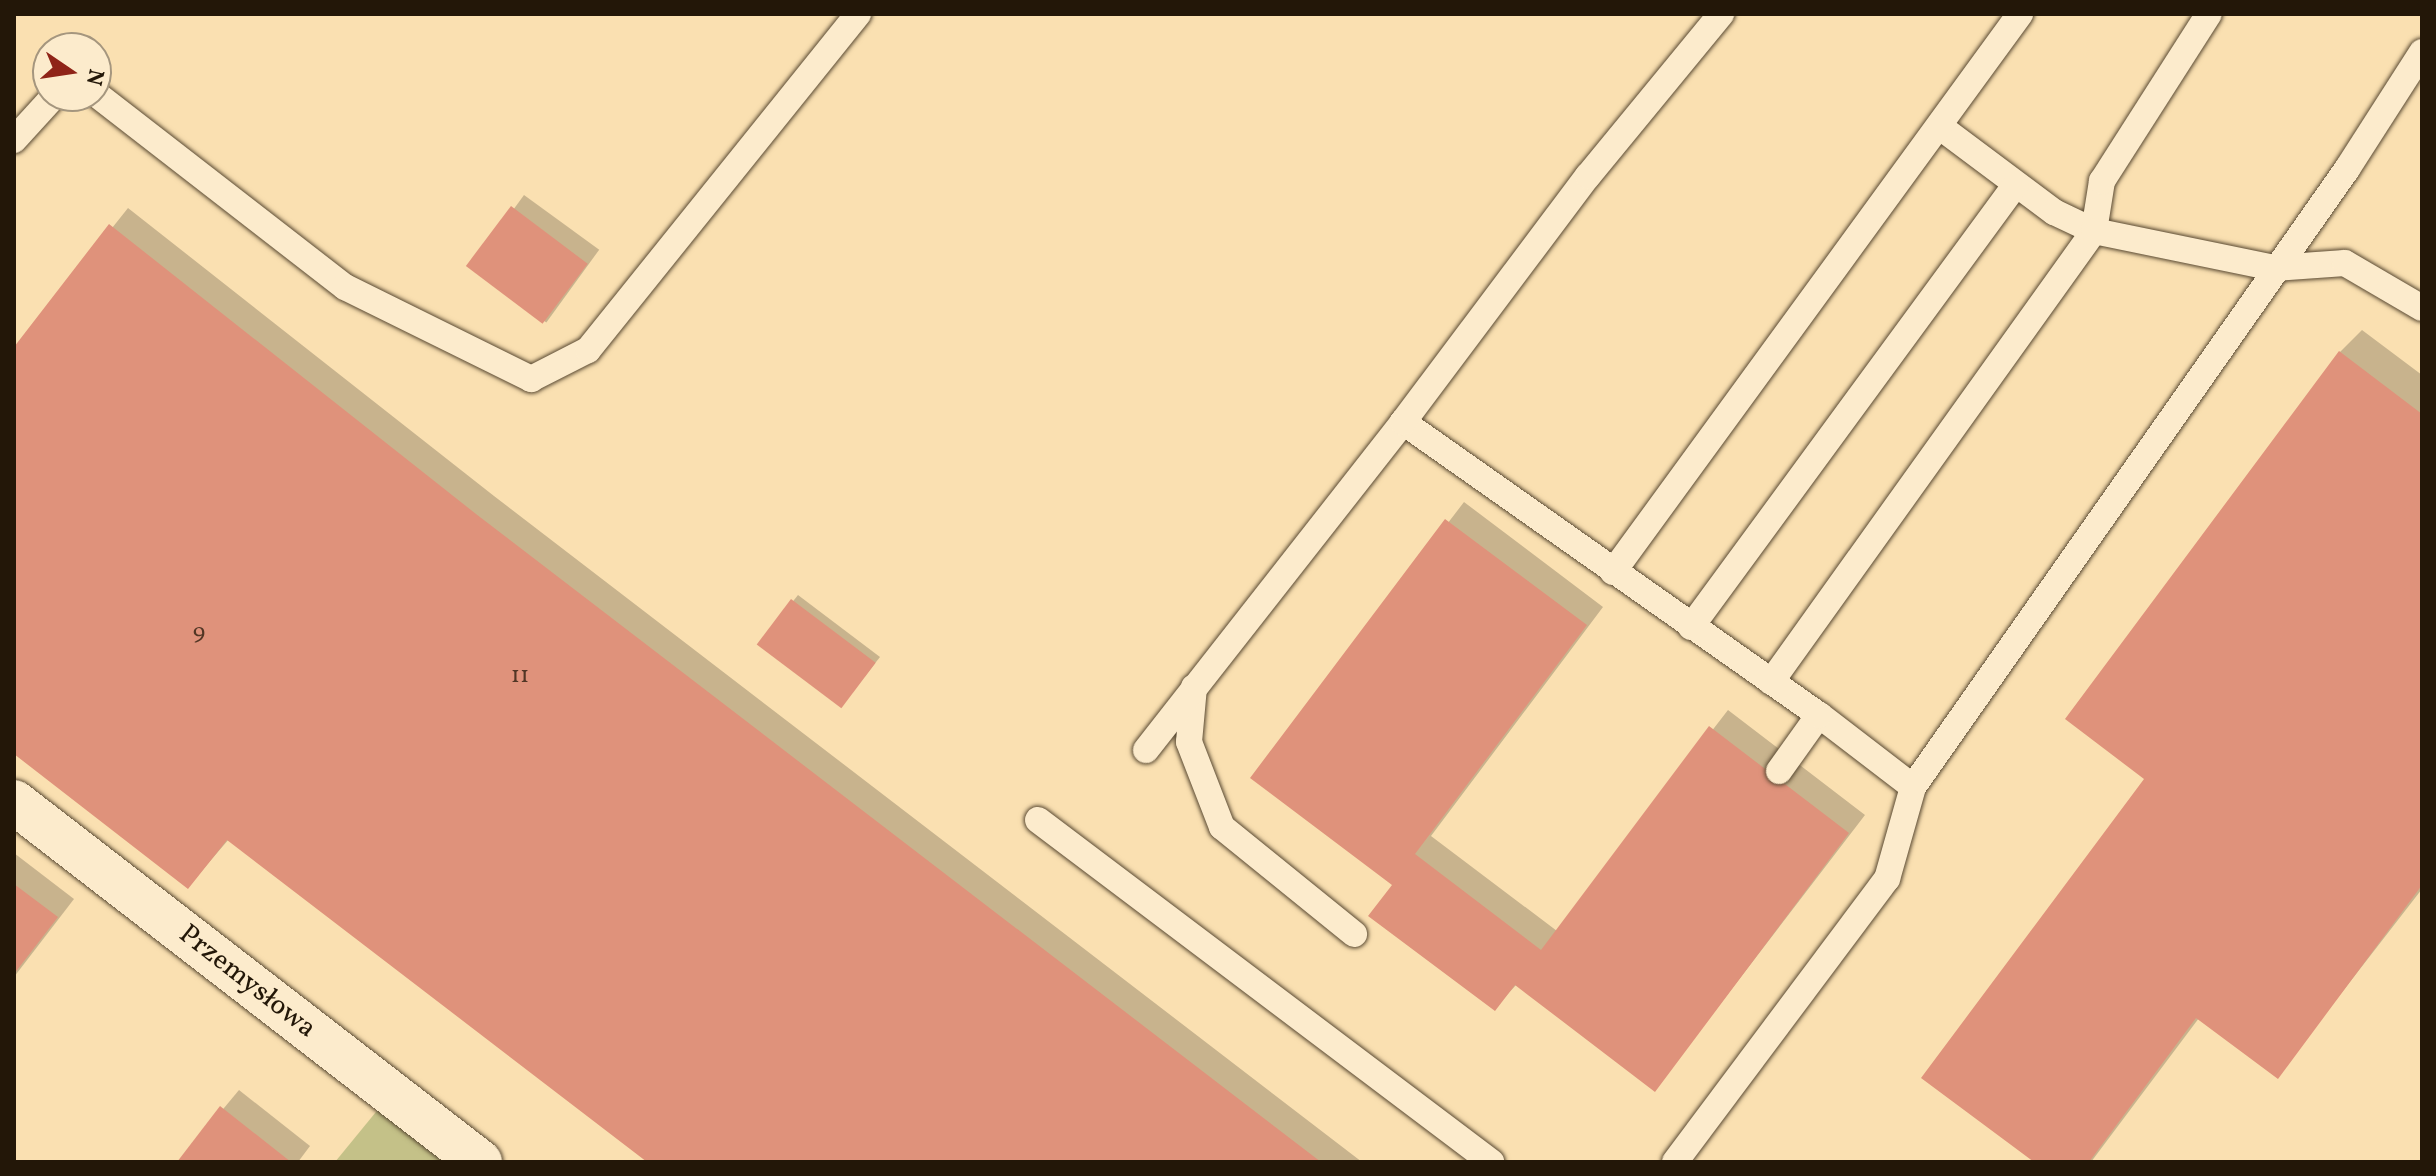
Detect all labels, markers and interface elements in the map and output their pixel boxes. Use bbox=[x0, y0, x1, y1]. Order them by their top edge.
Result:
north arrow bbox=[32, 32, 112, 112]
text: N bbox=[77, 66, 111, 88]
house number: 9 bbox=[193, 620, 205, 648]
house number: 11 bbox=[511, 663, 529, 691]
street label: Przemysłowa bbox=[172, 918, 322, 1046]

